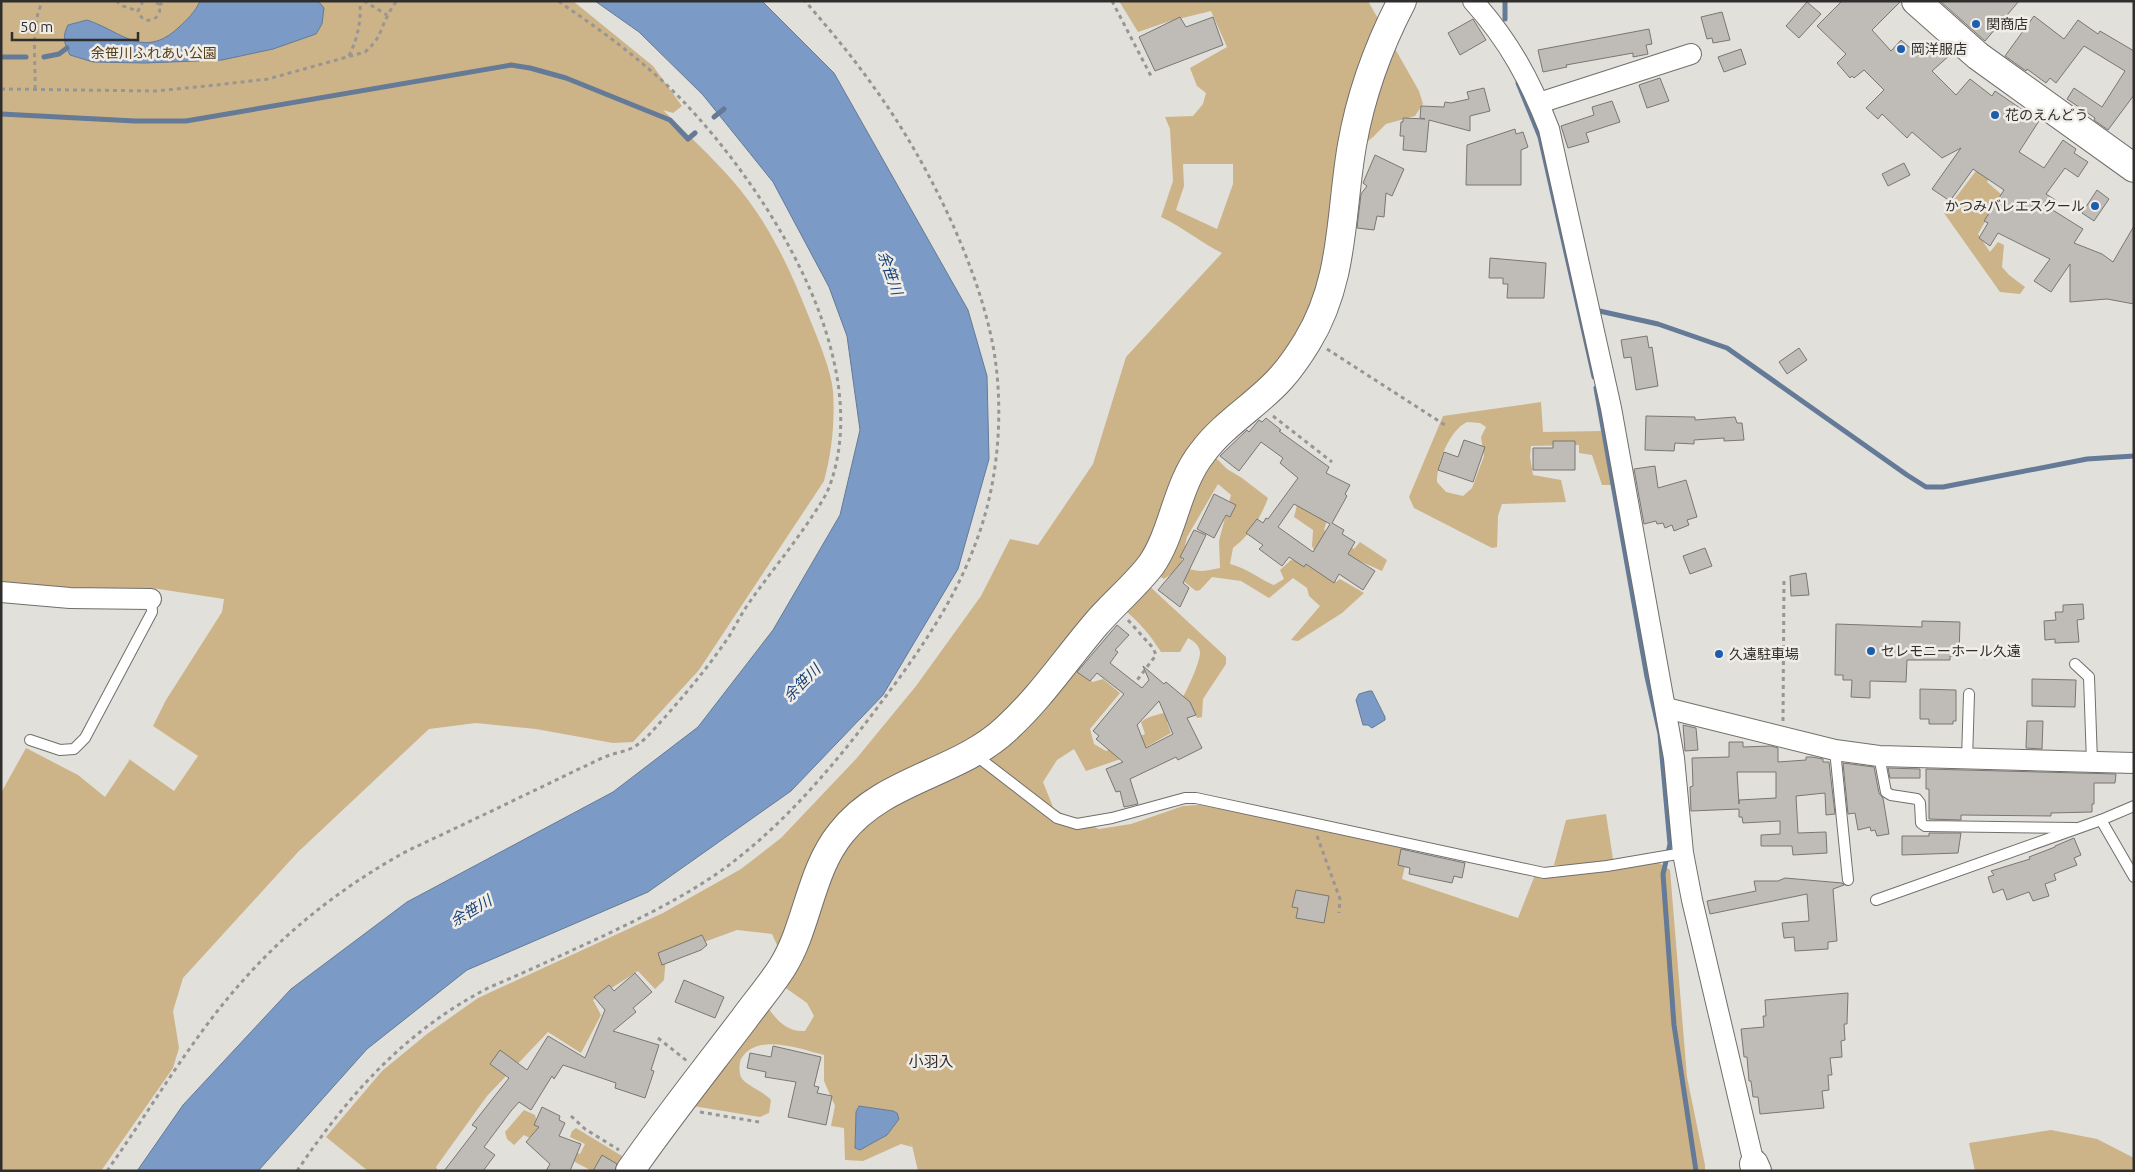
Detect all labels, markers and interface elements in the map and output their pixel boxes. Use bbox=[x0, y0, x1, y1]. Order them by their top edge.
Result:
scale bar bbox=[12, 10, 139, 42]
place label: 関商店 bbox=[1986, 16, 2028, 32]
text: 50 m bbox=[20, 18, 53, 35]
marker: 関商店 bbox=[1970, 18, 1982, 30]
place label: 岡洋服店 bbox=[1911, 41, 1967, 57]
marker: 岡洋服店 bbox=[1895, 43, 1907, 55]
park label: 余笹川ふれあい公園 bbox=[91, 45, 217, 61]
place label: 花のえんどう bbox=[2005, 107, 2089, 123]
marker: 花のえんどう bbox=[1989, 109, 2001, 121]
place label: かつみバレエスクール bbox=[1945, 198, 2085, 214]
marker: かつみバレエスクール bbox=[2089, 200, 2101, 212]
water label: 余笹川 bbox=[875, 249, 906, 299]
place label: セレモニーホール久遠 bbox=[1881, 643, 2021, 659]
marker: セレモニーホール久遠 bbox=[1865, 645, 1877, 657]
place label: 久遠駐車場 bbox=[1729, 646, 1799, 662]
marker: 久遠駐車場 bbox=[1713, 648, 1725, 660]
water label: 余笹川 bbox=[780, 659, 825, 705]
water label: 余笹川 bbox=[447, 891, 496, 929]
district label: 小羽入 bbox=[908, 1053, 954, 1070]

